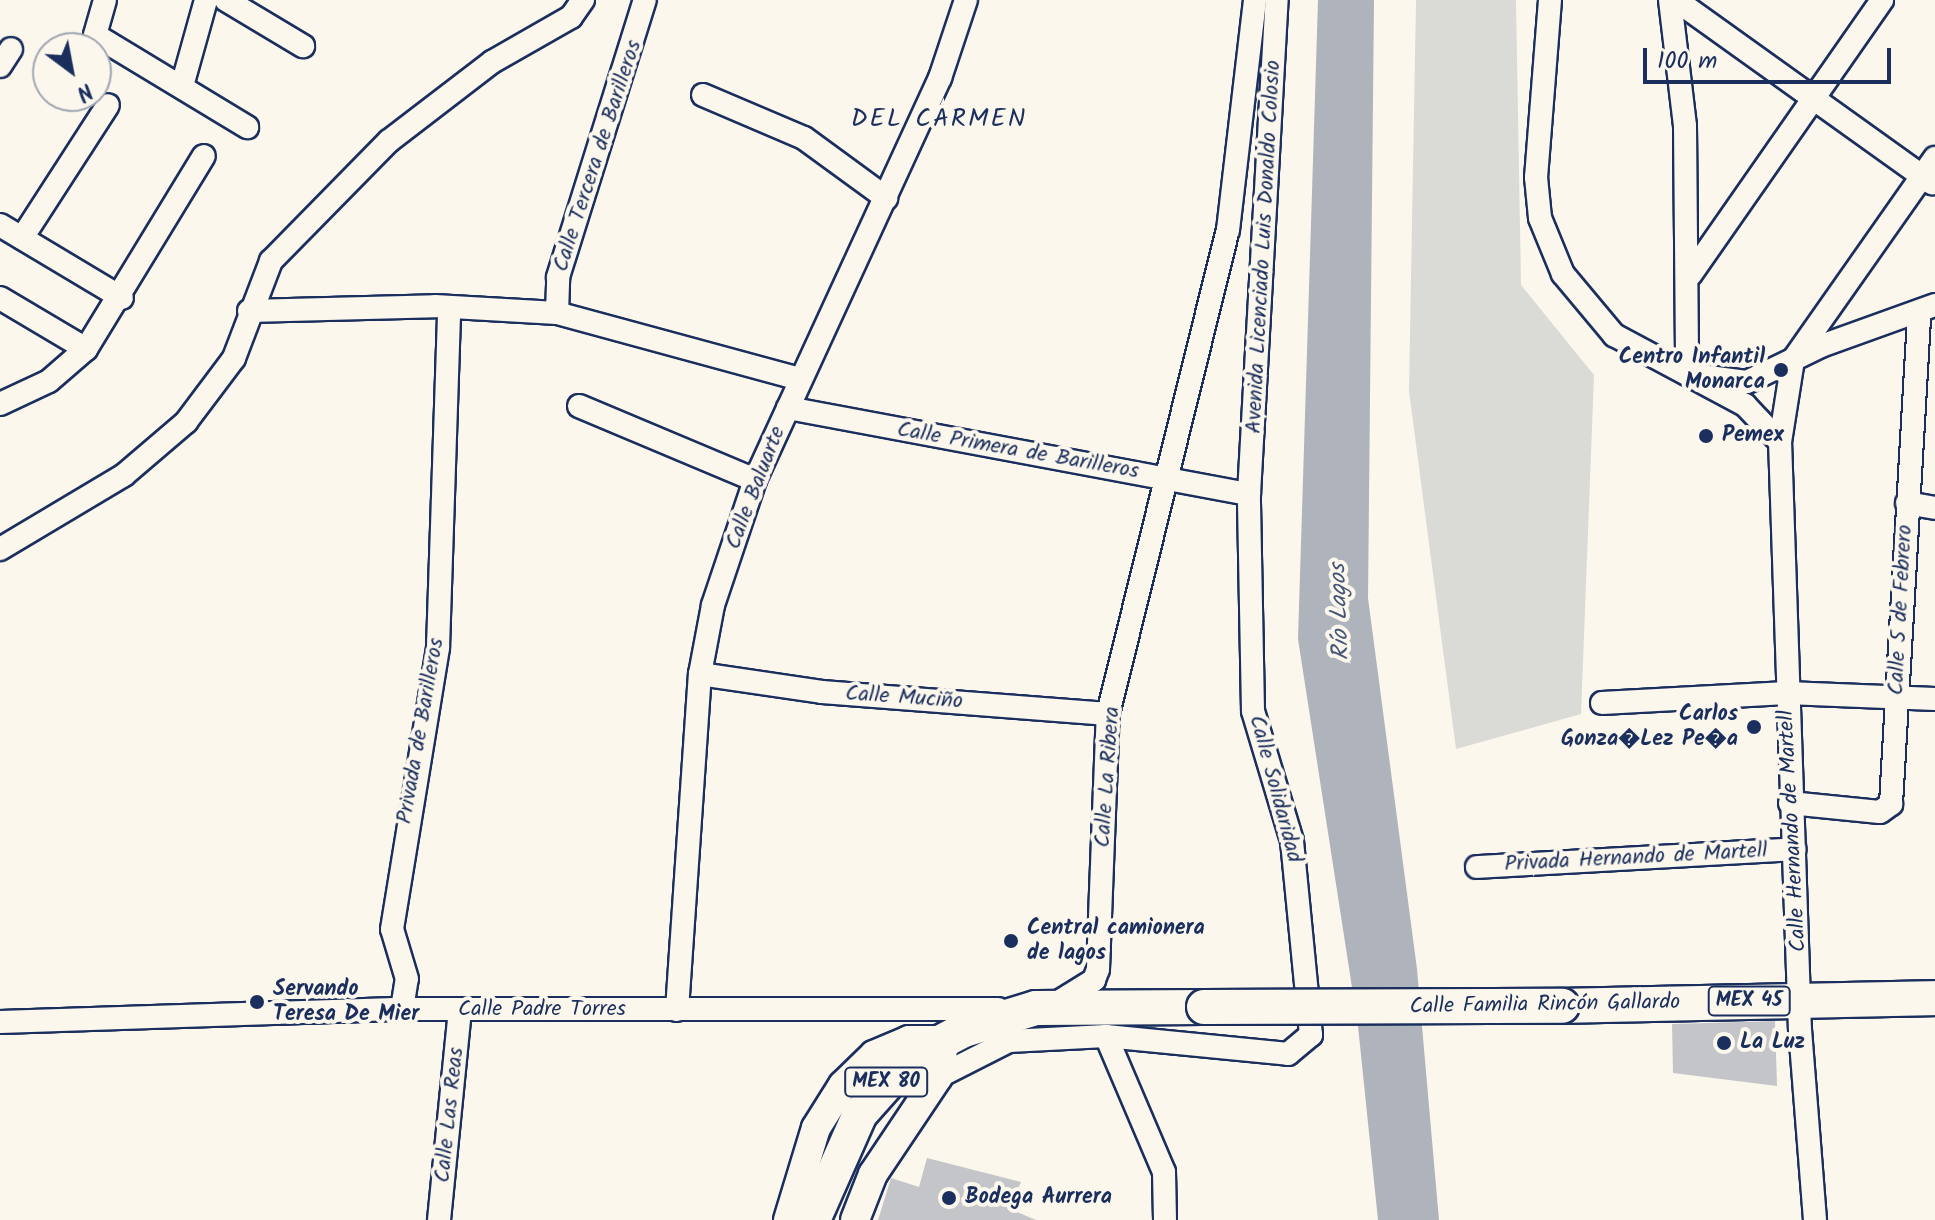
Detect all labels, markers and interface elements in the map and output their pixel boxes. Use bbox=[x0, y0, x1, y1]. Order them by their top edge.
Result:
north arrow bbox=[32, 32, 112, 112]
scale bar bbox=[1647, 32, 1895, 82]
street label: Calle Tercera de Barilleros bbox=[548, 37, 648, 275]
text: 100 m bbox=[1657, 42, 1717, 81]
street label: Avenida Licenciado Luis Donaldo Colosio bbox=[1241, 60, 1287, 434]
text: N bbox=[69, 73, 99, 110]
district label: DEL CARMEN bbox=[851, 104, 1027, 136]
place label: Centro Infantil Monarca bbox=[1619, 344, 1765, 396]
marker: Centro Infantil Monarca bbox=[1772, 361, 1790, 379]
street label: Calle Primera de Barilleros bbox=[895, 417, 1141, 485]
street label: Calle Baluarte bbox=[721, 423, 791, 553]
place label: Pemex bbox=[1722, 423, 1784, 449]
marker: Pemex bbox=[1697, 427, 1715, 445]
street label: Calle 5 de Febrero bbox=[1883, 524, 1919, 696]
water label: Río Lagos bbox=[1324, 563, 1356, 661]
street label: Privada de Barilleros bbox=[392, 636, 450, 826]
street label: Calle Muciño bbox=[844, 681, 964, 715]
place label: Carlos Gonza�Lez Pe�a bbox=[1561, 701, 1738, 752]
street label: Calle La Ribera bbox=[1090, 706, 1126, 848]
street label: Calle Hernando de Martell bbox=[1773, 709, 1813, 953]
street label: Calle Solidaridad bbox=[1243, 712, 1307, 866]
marker: Carlos Gonza�Lez Pe�a bbox=[1745, 718, 1763, 736]
street label: Privada Hernando de Martell bbox=[1504, 838, 1768, 878]
place label: Central camionera de lagos bbox=[1027, 915, 1205, 966]
marker: Central camionera de lagos bbox=[1002, 932, 1020, 950]
place label: Servando Teresa De Mier bbox=[273, 976, 419, 1028]
road number: MEX 45 bbox=[1707, 985, 1791, 1017]
street label: Calle Familia Rincón Gallardo bbox=[1410, 989, 1680, 1021]
marker: Servando Teresa De Mier bbox=[248, 993, 266, 1011]
street label: Calle Padre Torres bbox=[458, 997, 626, 1023]
place label: La Luz bbox=[1740, 1030, 1805, 1056]
marker: La Luz bbox=[1715, 1034, 1733, 1052]
street label: Calle Las Reas bbox=[430, 1046, 470, 1184]
road number: MEX 80 bbox=[844, 1066, 928, 1098]
place label: Bodega Aurrera bbox=[965, 1185, 1112, 1211]
marker: Bodega Aurrera bbox=[940, 1189, 958, 1207]

